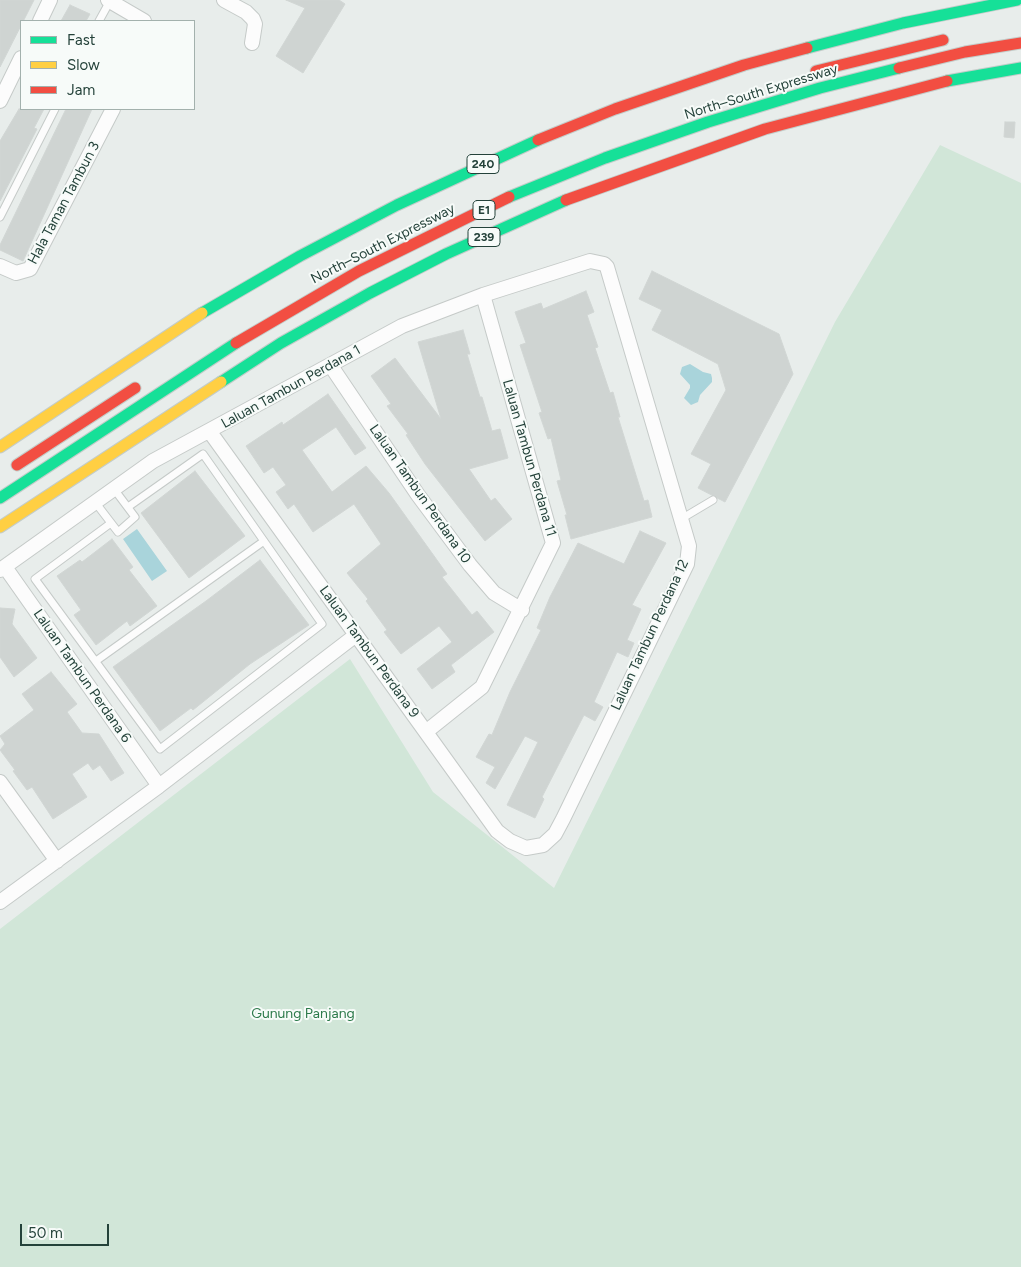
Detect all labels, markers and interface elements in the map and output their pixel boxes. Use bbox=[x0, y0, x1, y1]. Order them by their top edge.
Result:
legend bbox=[20, 20, 195, 110]
text: Fast bbox=[67, 31, 95, 49]
text: Slow bbox=[67, 56, 100, 74]
street label: North–South Expressway bbox=[682, 61, 840, 123]
text: Jam bbox=[67, 81, 95, 99]
street label: Hala Taman Tambun 3 bbox=[25, 139, 103, 267]
road number: 240 bbox=[467, 154, 499, 173]
street label: North–South Expressway bbox=[308, 200, 458, 288]
road number: E1 bbox=[473, 200, 495, 220]
road number: 239 bbox=[468, 228, 500, 246]
street label: Laluan Tambun Perdana 1 bbox=[218, 342, 364, 432]
street label: Laluan Tambun Perdana 11 bbox=[499, 378, 559, 538]
street label: Laluan Tambun Perdana 10 bbox=[366, 421, 474, 567]
street label: Laluan Tambun Perdana 12 bbox=[608, 557, 692, 713]
street label: Laluan Tambun Perdana 9 bbox=[315, 583, 423, 721]
street label: Laluan Tambun Perdana 6 bbox=[30, 606, 134, 746]
park label: Gunung Panjang bbox=[251, 1006, 355, 1022]
scale bar bbox=[22, 1214, 111, 1246]
text: 50 m bbox=[28, 1224, 63, 1242]

